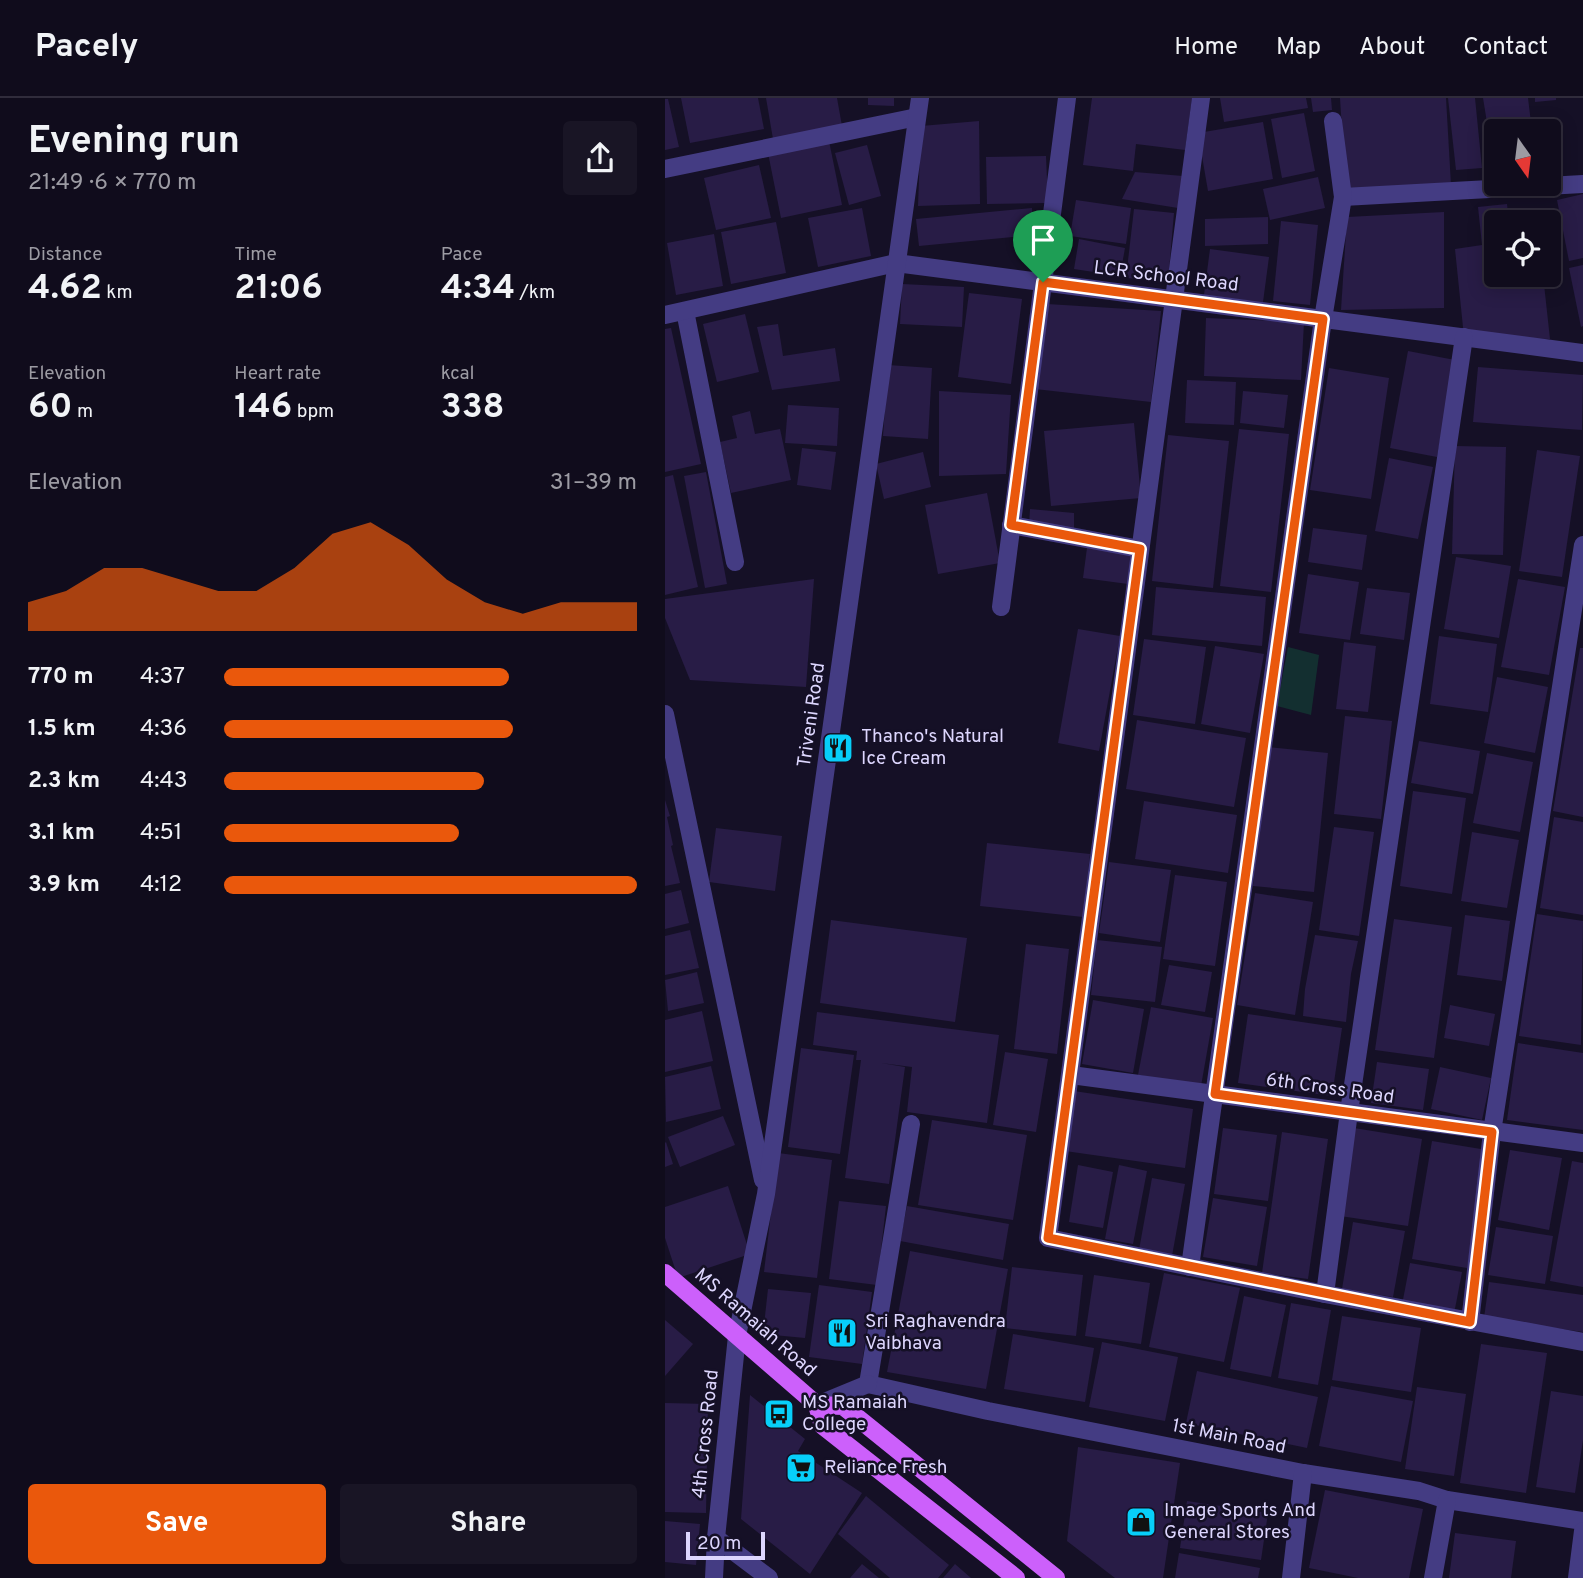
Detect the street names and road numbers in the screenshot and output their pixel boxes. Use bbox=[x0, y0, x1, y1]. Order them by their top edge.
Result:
street label: LCR School Road bbox=[1092, 256, 1240, 298]
street label: Triveni Road bbox=[793, 661, 831, 769]
street label: 6th Cross Road bbox=[1264, 1068, 1396, 1110]
street label: MS Ramaiah Road bbox=[689, 1263, 821, 1383]
street label: 4th Cross Road bbox=[687, 1368, 725, 1500]
street label: 1st Main Road bbox=[1170, 1414, 1288, 1460]

